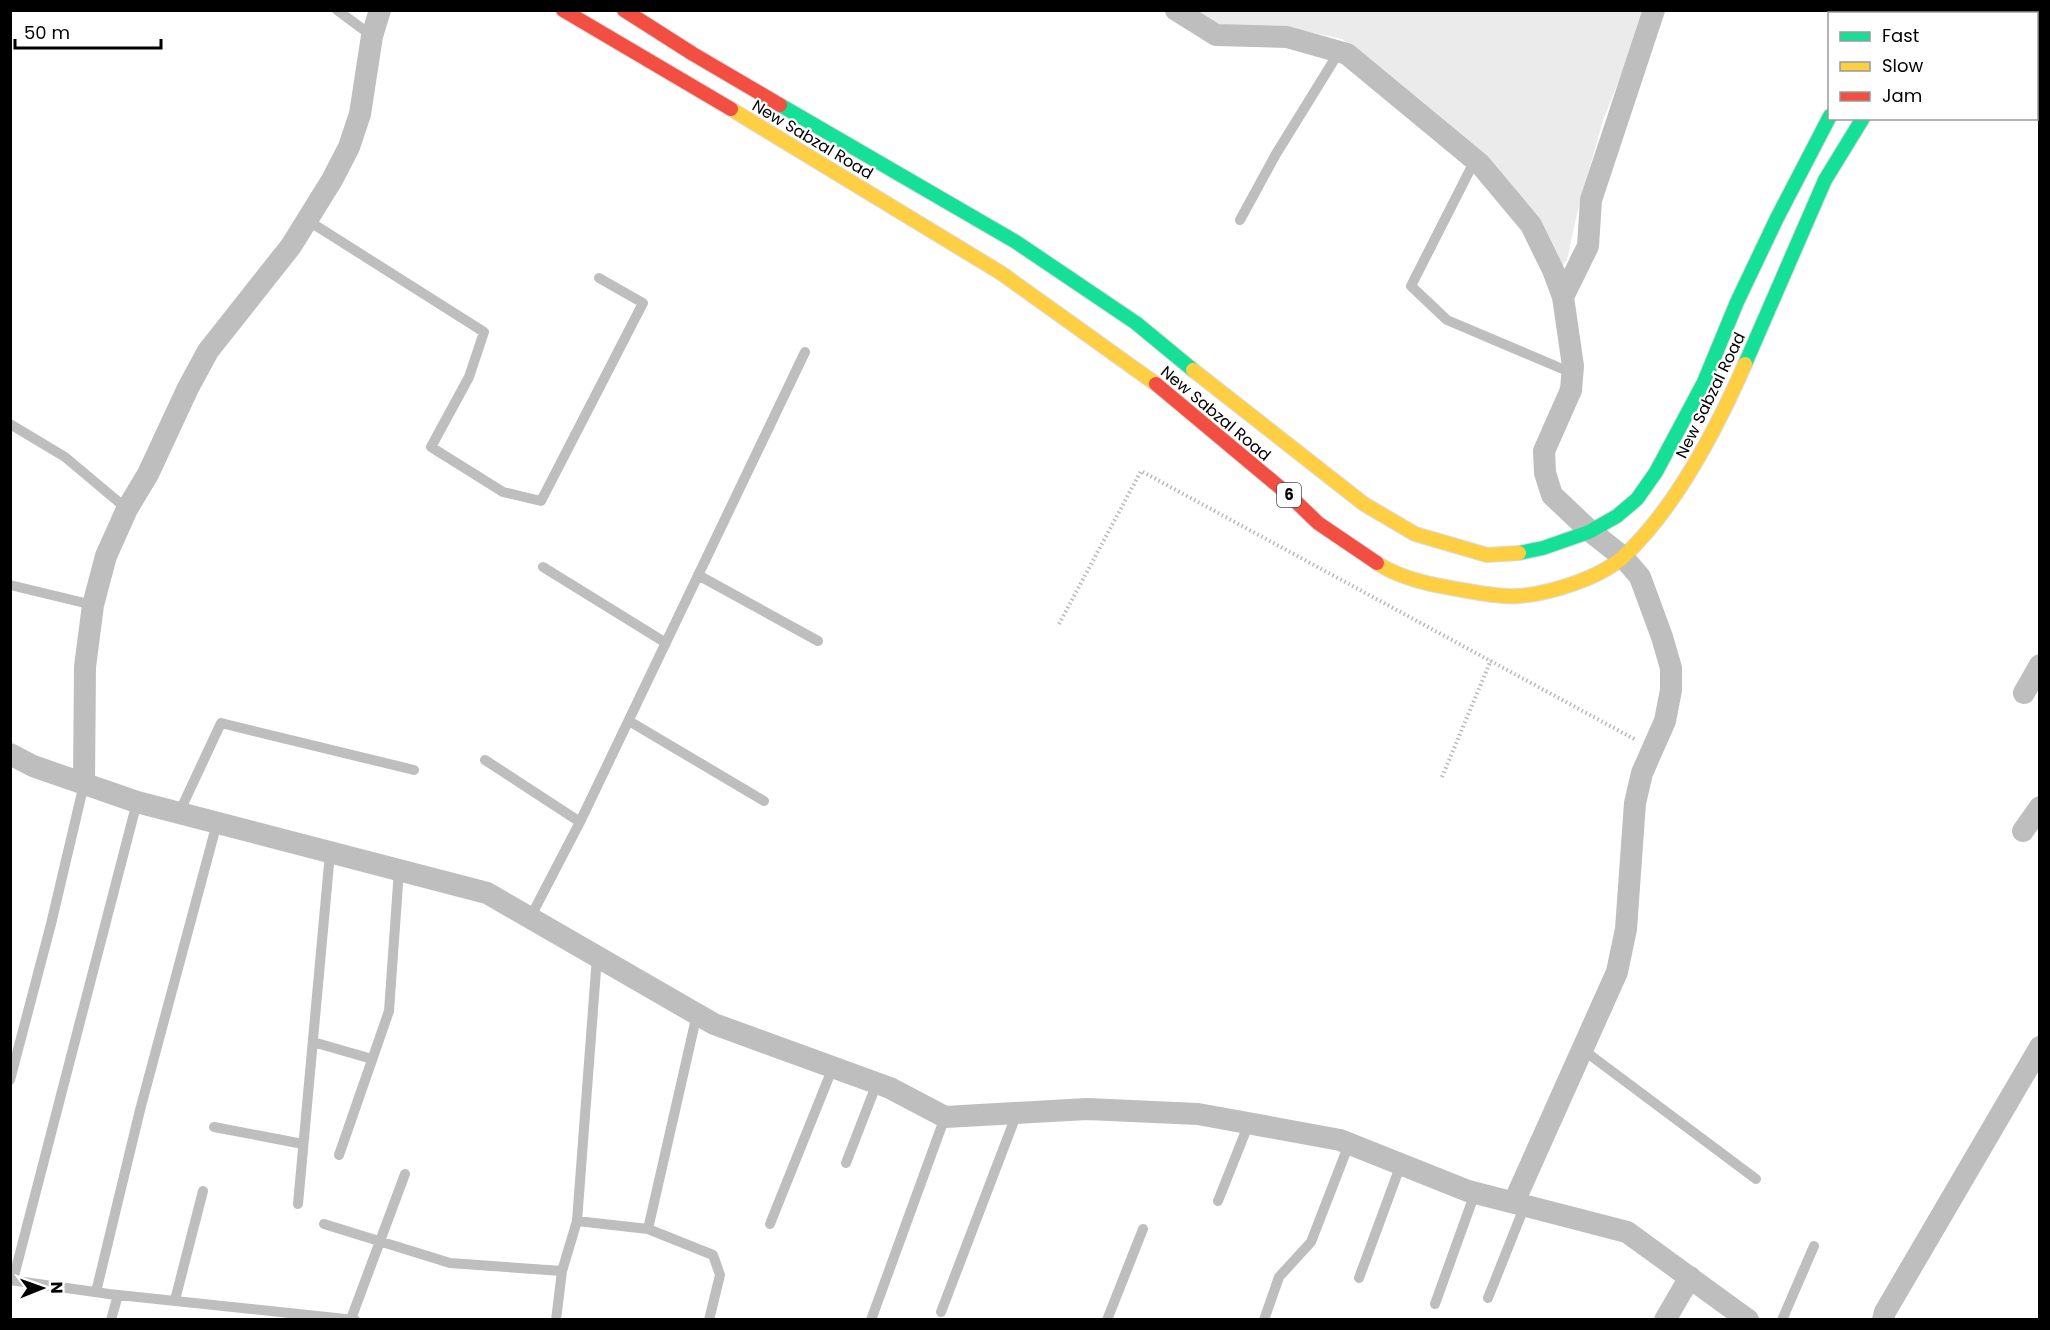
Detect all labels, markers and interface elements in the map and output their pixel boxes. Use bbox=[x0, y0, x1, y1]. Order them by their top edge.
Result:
scale bar bbox=[15, 12, 160, 50]
legend bbox=[1828, 12, 2038, 120]
text: 50 m bbox=[24, 20, 70, 45]
text: Fast bbox=[1882, 23, 1919, 48]
text: Slow bbox=[1882, 53, 1924, 78]
text: Jam bbox=[1882, 83, 1922, 108]
street label: New Sabzal Road bbox=[748, 94, 878, 185]
street label: New Sabzal Road bbox=[1670, 328, 1751, 462]
street label: New Sabzal Road bbox=[1156, 360, 1276, 466]
road number: 6 bbox=[1277, 483, 1301, 507]
north arrow bbox=[12, 1258, 72, 1318]
text: N bbox=[45, 1282, 68, 1294]

